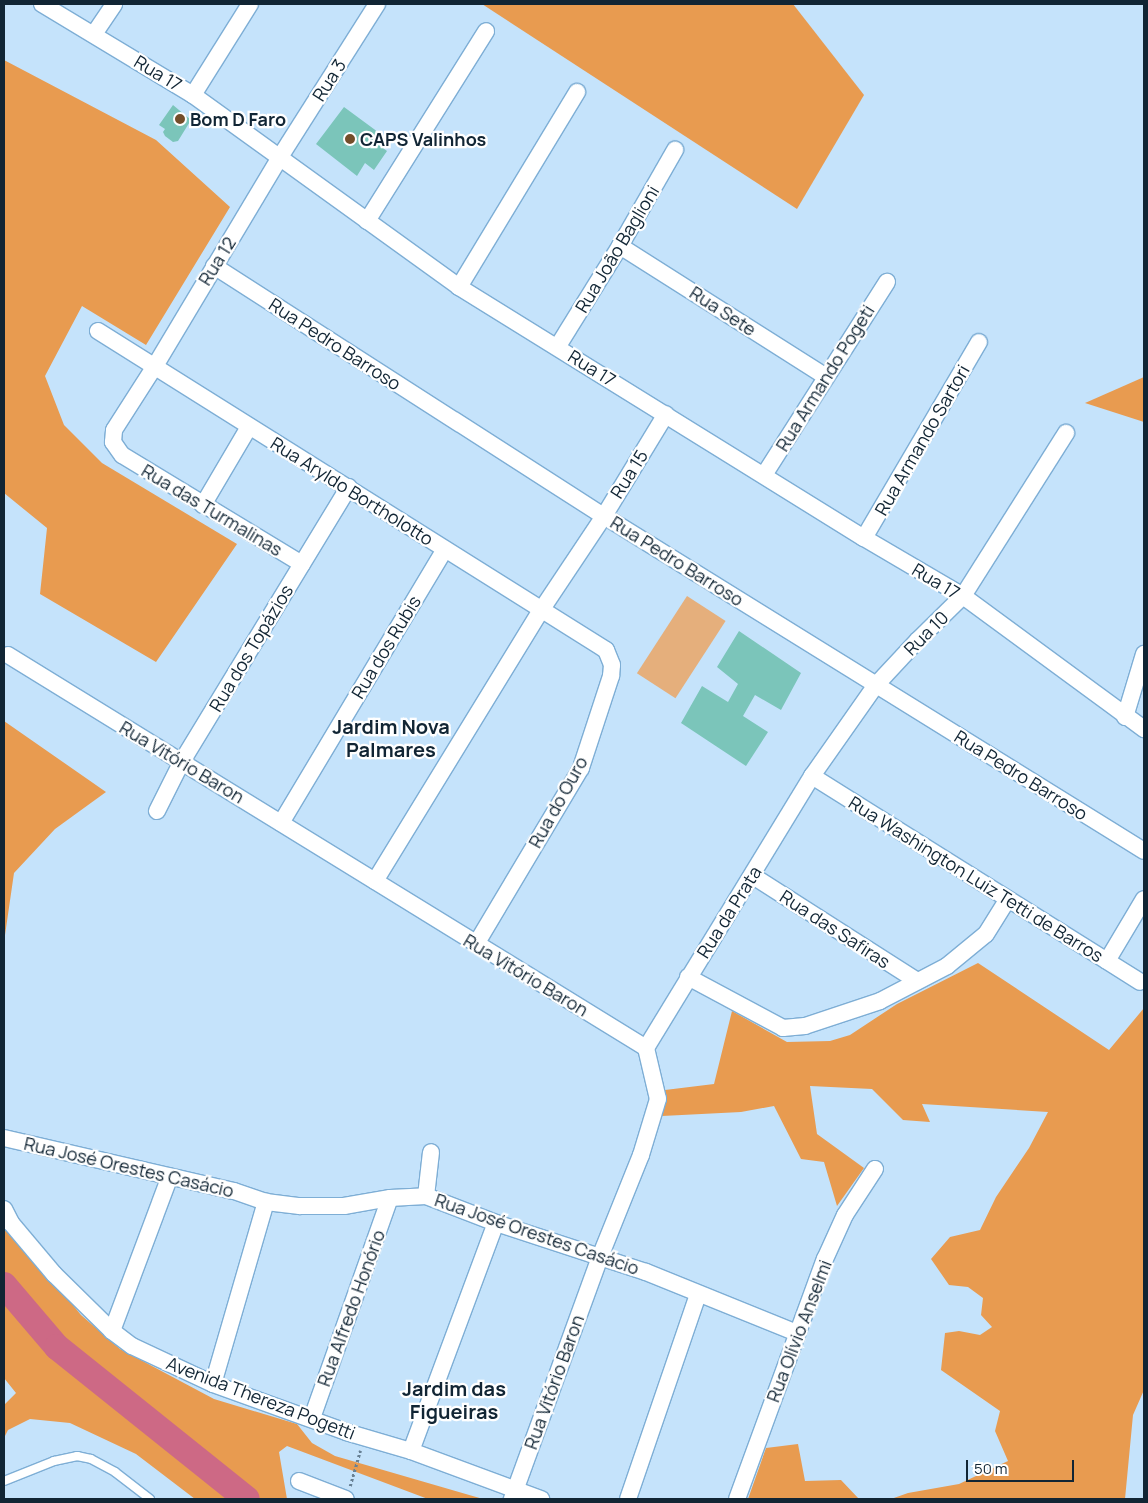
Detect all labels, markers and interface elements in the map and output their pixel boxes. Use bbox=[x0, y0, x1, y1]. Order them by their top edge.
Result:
street label: Rua 17 bbox=[130, 50, 186, 96]
street label: Rua 3 bbox=[308, 55, 350, 105]
place label: Bom D Faro bbox=[190, 108, 286, 130]
marker: Bom D Faro bbox=[174, 113, 186, 125]
place label: CAPS Valinhos bbox=[360, 128, 486, 150]
marker: CAPS Valinhos bbox=[344, 133, 356, 145]
street label: Rua João Baglioni bbox=[571, 182, 663, 316]
street label: Rua 12 bbox=[194, 233, 240, 289]
street label: Rua Sete bbox=[686, 282, 760, 340]
street label: Rua Pedro Barroso bbox=[265, 293, 405, 395]
street label: Rua Armando Pogeti bbox=[771, 301, 879, 455]
street label: Rua 17 bbox=[564, 345, 620, 391]
street label: Rua Armando Sartori bbox=[870, 361, 974, 519]
street label: Rua Aryldo Bortholotto bbox=[267, 432, 437, 550]
street label: Rua 15 bbox=[606, 446, 652, 502]
street label: Rua das Turmalinas bbox=[138, 459, 286, 561]
street label: Rua Pedro Barroso bbox=[607, 511, 747, 611]
street label: Rua 17 bbox=[908, 558, 964, 604]
street label: Rua dos Topázios bbox=[205, 581, 297, 715]
street label: Rua dos Rubis bbox=[347, 592, 425, 702]
street label: Rua 10 bbox=[899, 606, 953, 660]
district label: Jardim Nova Palmares bbox=[332, 715, 450, 762]
street label: Rua Vitório Baron bbox=[116, 716, 248, 808]
street label: Rua Pedro Barroso bbox=[951, 725, 1091, 825]
street label: Rua do Ouro bbox=[524, 752, 592, 852]
street label: Rua Washington Luiz Tetti de Barros bbox=[845, 791, 1107, 967]
street label: Rua da Prata bbox=[692, 862, 766, 962]
street label: Rua das Safiras bbox=[776, 885, 894, 973]
street label: Rua Vitório Baron bbox=[460, 929, 592, 1021]
street label: Rua José Orestes Casácio bbox=[22, 1132, 236, 1202]
street label: Rua José Orestes Casácio bbox=[432, 1189, 642, 1279]
street label: Rua Alfredo Honório bbox=[313, 1227, 389, 1389]
street label: Rua Olívio Anselmi bbox=[762, 1257, 836, 1405]
street label: Rua Vitório Baron bbox=[520, 1312, 588, 1452]
street label: Avenida Thereza Pogetti bbox=[164, 1352, 358, 1444]
district label: Jardim das Figueiras bbox=[402, 1377, 506, 1424]
scale bar bbox=[968, 1450, 1076, 1482]
text: 50 m bbox=[974, 1458, 1008, 1479]

